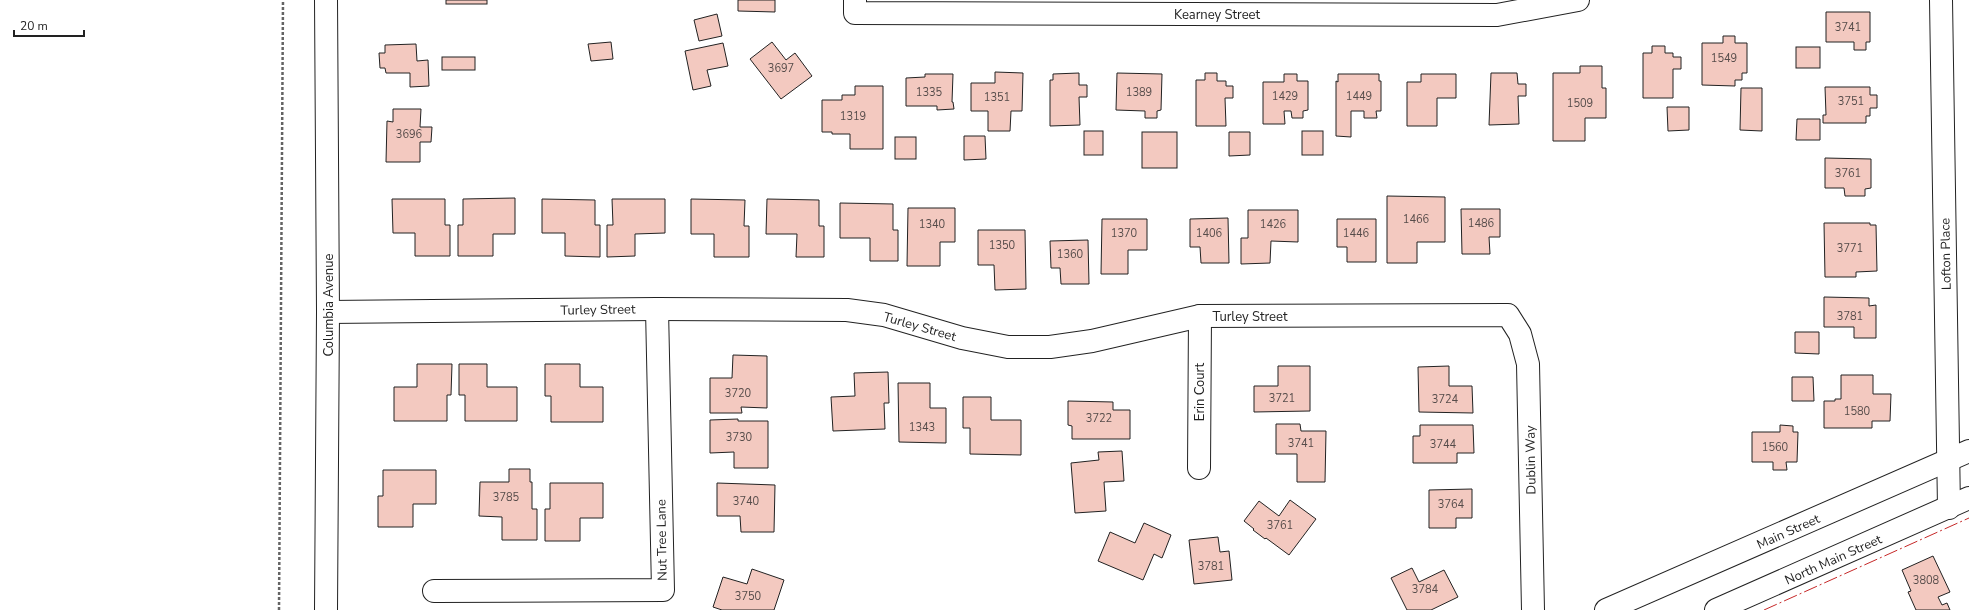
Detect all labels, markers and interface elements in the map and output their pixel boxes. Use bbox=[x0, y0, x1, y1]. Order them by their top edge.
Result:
street label: Kearney Street bbox=[1174, 6, 1261, 24]
scale bar bbox=[14, 12, 84, 38]
text: 20 m bbox=[20, 18, 48, 34]
house number: 3741 bbox=[1835, 20, 1861, 35]
house number: 1549 bbox=[1711, 51, 1737, 66]
house number: 3697 bbox=[768, 61, 794, 76]
house number: 1335 bbox=[916, 85, 943, 100]
house number: 1389 bbox=[1126, 85, 1152, 100]
house number: 1429 bbox=[1272, 89, 1298, 104]
house number: 1449 bbox=[1346, 89, 1372, 104]
house number: 1351 bbox=[984, 90, 1010, 105]
house number: 3751 bbox=[1838, 94, 1864, 109]
house number: 1509 bbox=[1567, 96, 1593, 111]
house number: 1319 bbox=[840, 109, 866, 124]
house number: 3696 bbox=[396, 127, 423, 142]
house number: 3761 bbox=[1835, 166, 1861, 181]
house number: 1466 bbox=[1403, 212, 1430, 227]
house number: 1486 bbox=[1468, 216, 1495, 231]
house number: 1340 bbox=[919, 217, 946, 232]
house number: 1426 bbox=[1260, 217, 1287, 232]
street label: Lofton Place bbox=[1936, 218, 1956, 290]
house number: 1370 bbox=[1111, 226, 1138, 241]
house number: 1406 bbox=[1196, 226, 1223, 241]
house number: 1446 bbox=[1343, 226, 1370, 241]
house number: 1350 bbox=[989, 238, 1016, 253]
house number: 3771 bbox=[1837, 241, 1863, 256]
house number: 1360 bbox=[1057, 247, 1084, 262]
street label: Columbia Avenue bbox=[320, 253, 338, 356]
street label: Turley Street bbox=[560, 300, 636, 320]
street label: Turley Street bbox=[881, 308, 959, 346]
street label: Turley Street bbox=[1213, 308, 1288, 326]
house number: 3781 bbox=[1837, 309, 1863, 324]
street label: Erin Court bbox=[1191, 362, 1209, 421]
house number: 3720 bbox=[725, 386, 752, 401]
house number: 3721 bbox=[1269, 391, 1295, 406]
house number: 3724 bbox=[1432, 392, 1459, 407]
house number: 1580 bbox=[1844, 404, 1871, 419]
house number: 3722 bbox=[1086, 411, 1112, 426]
house number: 1343 bbox=[909, 420, 935, 435]
street label: Dublin Way bbox=[1521, 425, 1541, 495]
house number: 3730 bbox=[726, 430, 753, 445]
house number: 3741 bbox=[1288, 436, 1314, 451]
house number: 3744 bbox=[1430, 437, 1457, 452]
house number: 1560 bbox=[1762, 440, 1789, 455]
house number: 3785 bbox=[493, 490, 520, 505]
house number: 3740 bbox=[733, 494, 760, 509]
house number: 3764 bbox=[1438, 497, 1465, 512]
street label: Nut Tree Lane bbox=[652, 499, 672, 581]
street label: Main Street bbox=[1754, 510, 1823, 554]
house number: 3761 bbox=[1267, 518, 1293, 533]
street label: North Main Street bbox=[1782, 530, 1885, 589]
house number: 3781 bbox=[1198, 559, 1224, 574]
house number: 3808 bbox=[1913, 573, 1940, 588]
house number: 3784 bbox=[1412, 582, 1439, 597]
house number: 3750 bbox=[735, 589, 762, 604]

